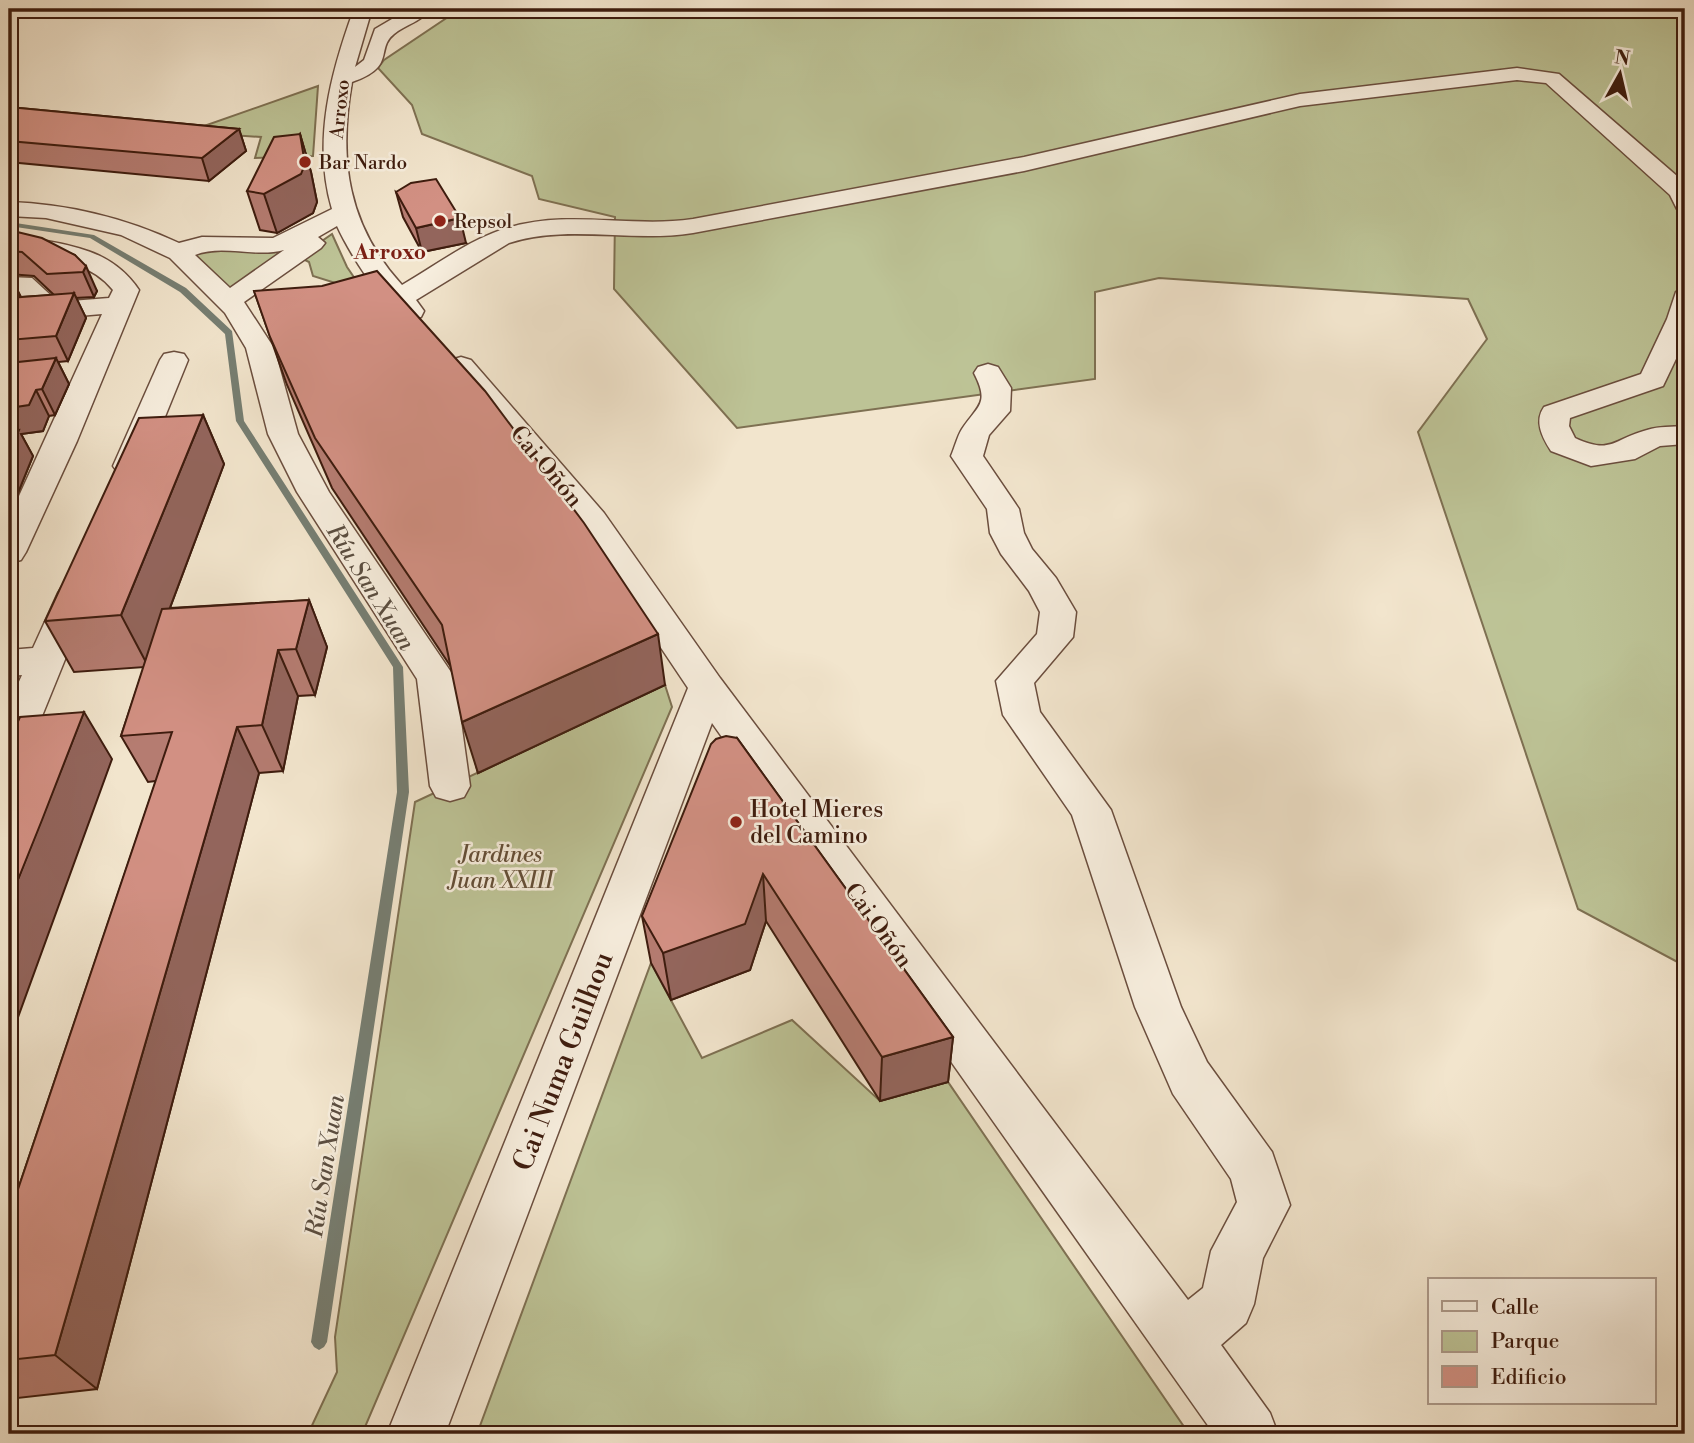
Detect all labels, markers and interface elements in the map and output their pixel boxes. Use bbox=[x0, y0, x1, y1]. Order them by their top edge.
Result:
north arrow bbox=[1586, 38, 1656, 108]
text: N bbox=[1613, 45, 1631, 71]
street label: Arroxo bbox=[325, 78, 355, 141]
place label: Bar Nardo bbox=[318, 151, 407, 175]
marker: Bar Nardo bbox=[297, 154, 313, 170]
place label: Repsol bbox=[454, 210, 513, 234]
marker: Repsol bbox=[432, 213, 448, 229]
district label: Arroxo bbox=[353, 240, 426, 266]
street label: Cai Oñón bbox=[504, 420, 589, 513]
water label: Ríu San Xuan bbox=[319, 518, 421, 657]
place label: Hotel Mieres del Camino bbox=[750, 796, 883, 850]
marker: Hotel Mieres del Camino bbox=[728, 814, 744, 830]
park label: Jardines Juan XXIII bbox=[446, 841, 556, 895]
street label: Cai Oñón bbox=[838, 878, 919, 974]
street label: Cai Numa Guilhou bbox=[506, 947, 621, 1176]
water label: Ríu San Xuan bbox=[300, 1092, 352, 1241]
legend bbox=[1428, 1278, 1656, 1404]
text: Calle bbox=[1491, 1295, 1539, 1321]
text: Parque bbox=[1491, 1329, 1559, 1355]
text: Edificio bbox=[1491, 1365, 1567, 1391]

